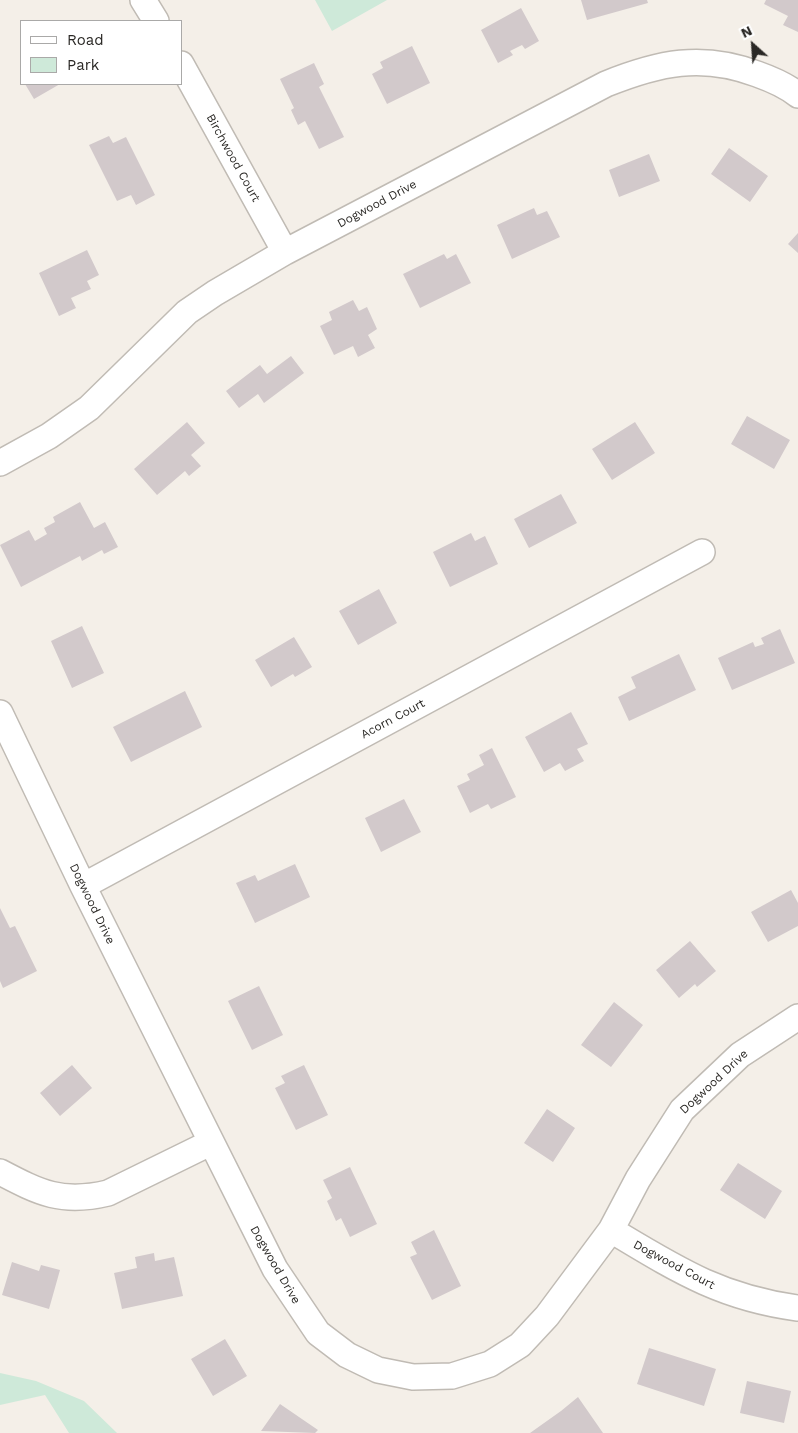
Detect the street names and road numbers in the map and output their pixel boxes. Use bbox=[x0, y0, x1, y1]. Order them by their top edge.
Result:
street label: Birchwood Court bbox=[203, 112, 263, 204]
street label: Dogwood Drive bbox=[335, 177, 419, 231]
street label: Acorn Court bbox=[358, 696, 428, 742]
street label: Dogwood Drive bbox=[66, 861, 118, 947]
street label: Dogwood Drive bbox=[677, 1047, 751, 1117]
street label: Dogwood Drive bbox=[247, 1223, 303, 1307]
street label: Dogwood Court bbox=[631, 1237, 717, 1293]

